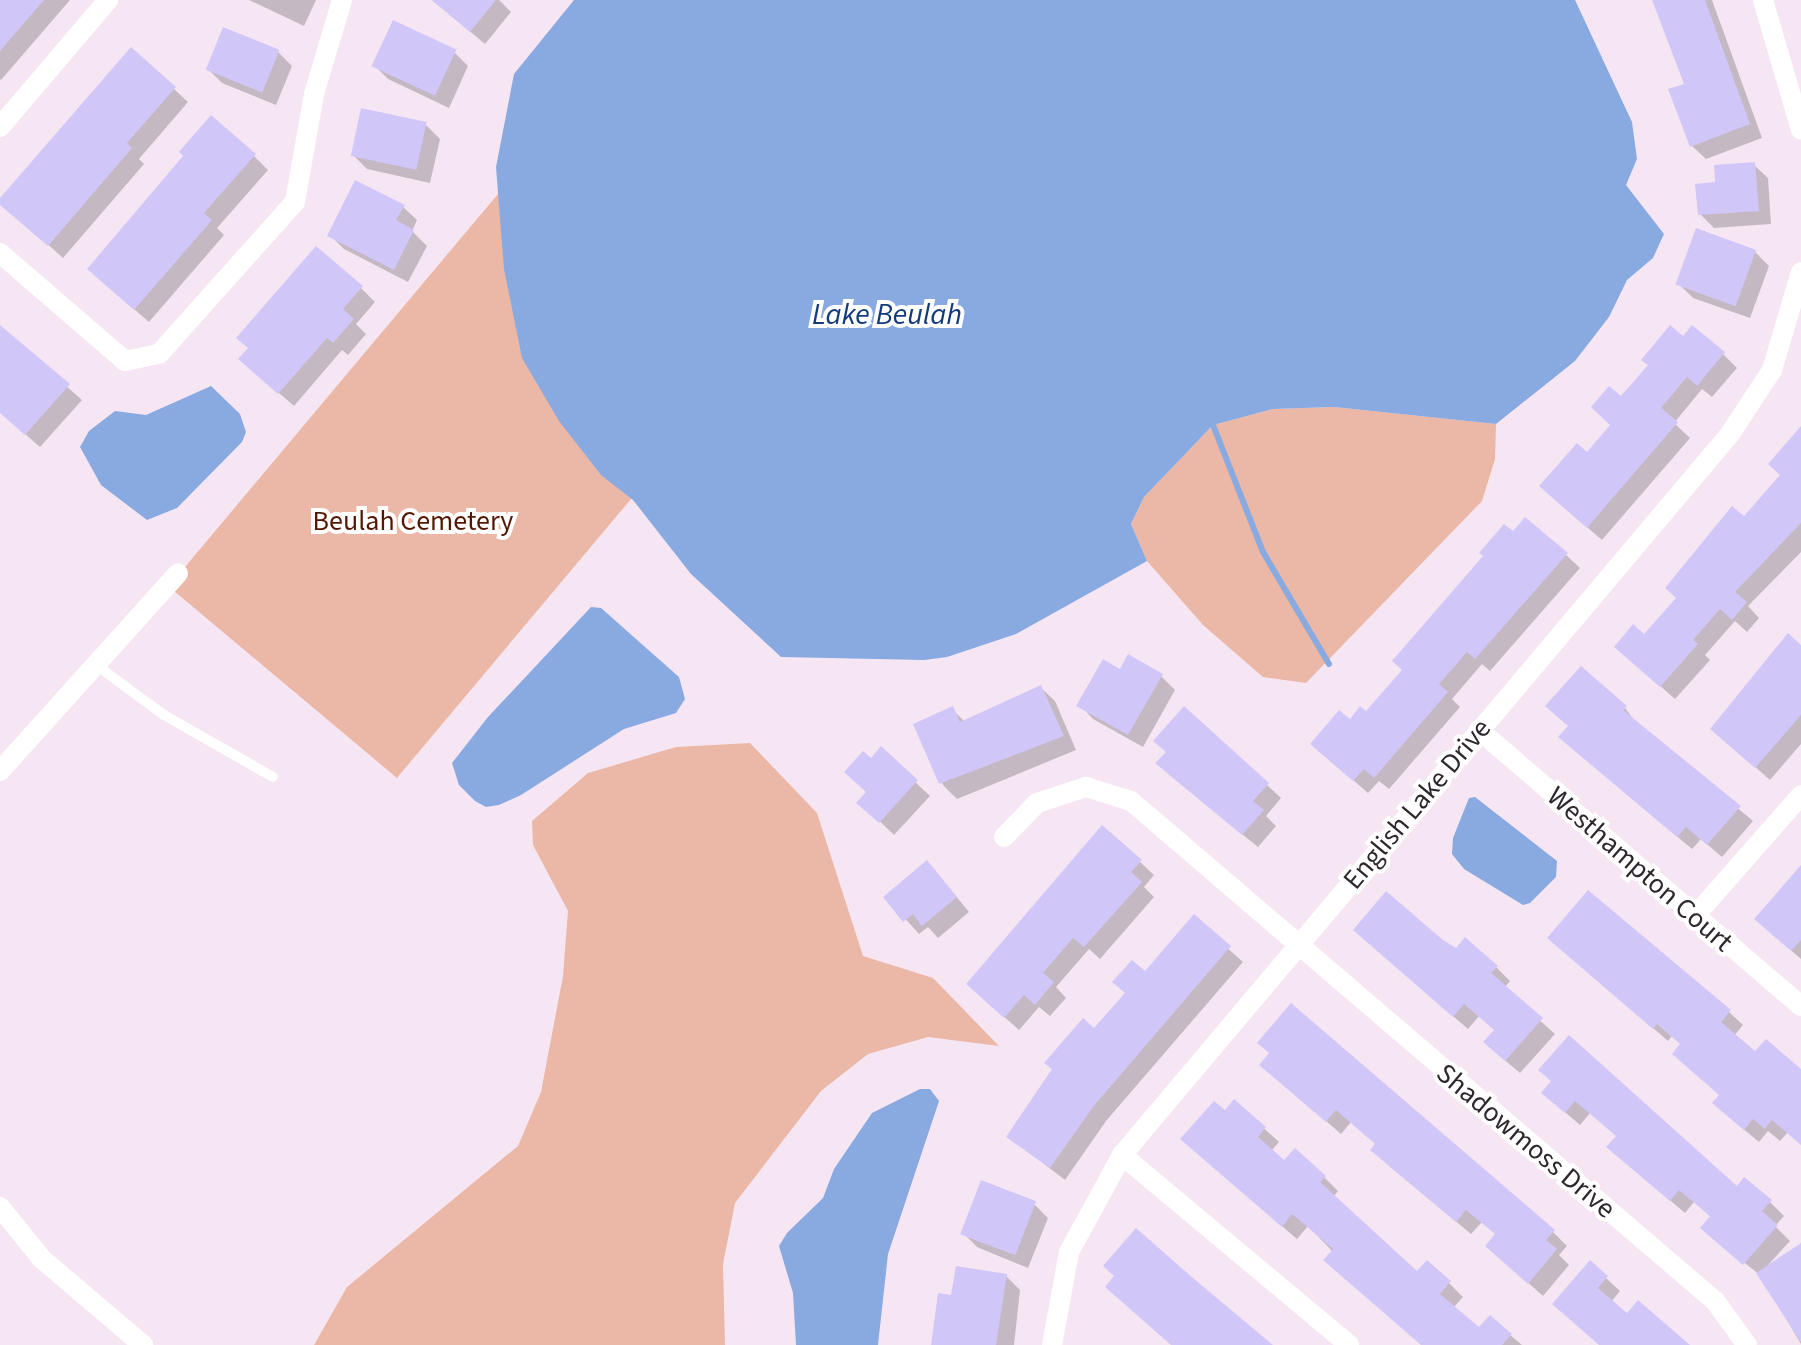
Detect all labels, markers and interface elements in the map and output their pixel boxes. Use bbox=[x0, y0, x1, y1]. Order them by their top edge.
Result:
water label: Lake Beulah bbox=[812, 297, 962, 333]
park label: Beulah Cemetery bbox=[313, 504, 513, 538]
street label: English Lake Drive bbox=[1336, 712, 1498, 896]
street label: Westhampton Court bbox=[1540, 779, 1740, 959]
street label: Shadowmoss Drive bbox=[1430, 1056, 1622, 1226]

